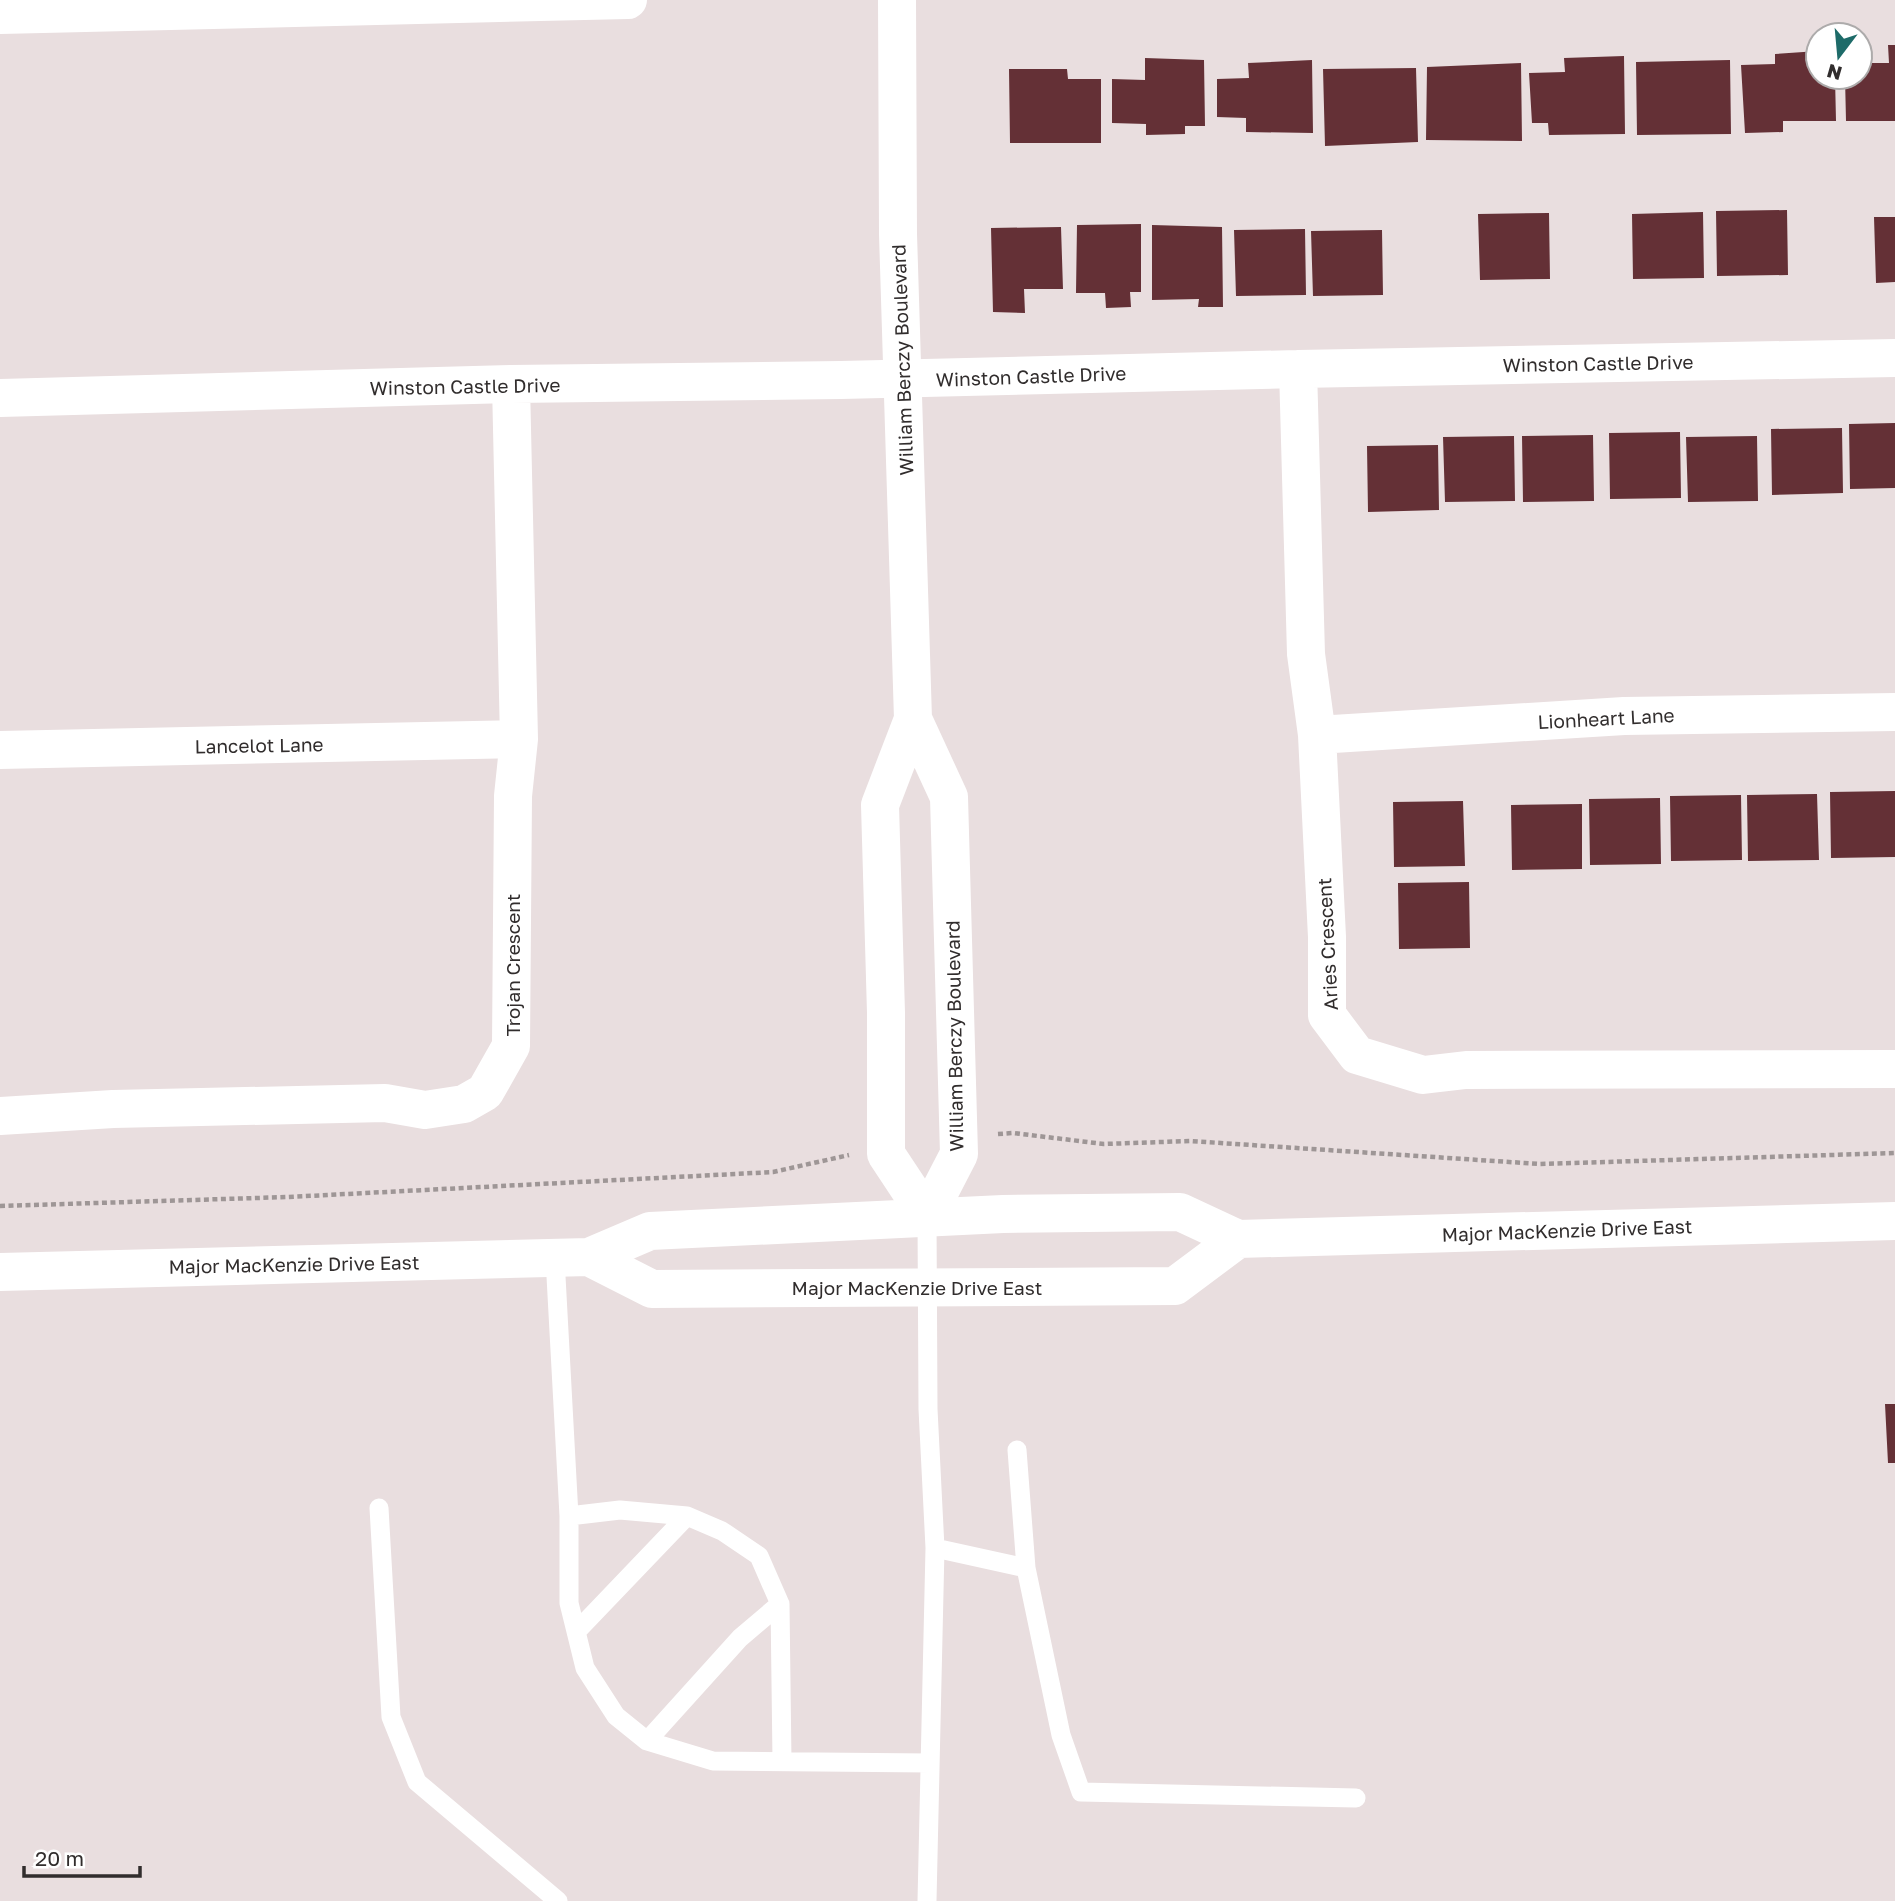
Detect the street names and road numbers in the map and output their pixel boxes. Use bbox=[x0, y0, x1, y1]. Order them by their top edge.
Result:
street label: William Berczy Boulevard bbox=[886, 244, 918, 476]
street label: Winston Castle Drive bbox=[1503, 350, 1693, 376]
street label: Winston Castle Drive bbox=[935, 361, 1127, 391]
street label: Winston Castle Drive bbox=[370, 373, 560, 399]
street label: Lionheart Lane bbox=[1537, 703, 1675, 733]
street label: Lancelot Lane bbox=[194, 732, 324, 758]
street label: Aries Crescent bbox=[1312, 877, 1342, 1011]
street label: Trojan Crescent bbox=[501, 894, 524, 1036]
street label: William Berczy Boulevard bbox=[940, 920, 968, 1152]
street label: Major MacKenzie Drive East bbox=[1441, 1214, 1693, 1246]
street label: Major MacKenzie Drive East bbox=[168, 1250, 420, 1278]
street label: Major MacKenzie Drive East bbox=[792, 1276, 1042, 1299]

